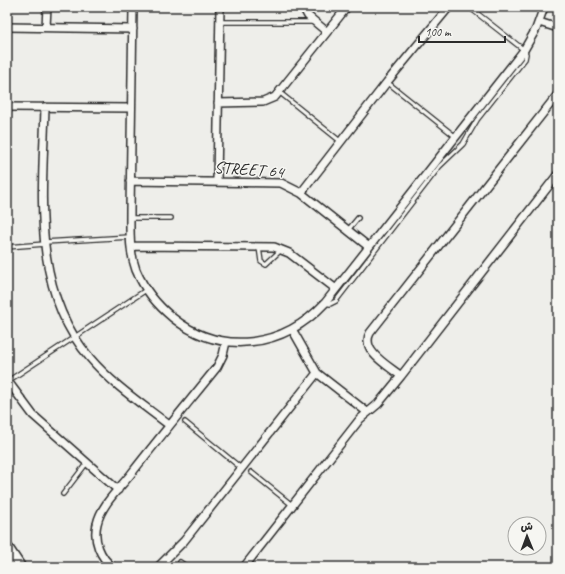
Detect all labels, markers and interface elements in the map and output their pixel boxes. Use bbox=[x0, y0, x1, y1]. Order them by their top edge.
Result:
scale bar bbox=[419, 18, 505, 44]
text: 100 m bbox=[425, 24, 452, 40]
street label: STREET 64 bbox=[214, 157, 287, 183]
north arrow bbox=[507, 516, 547, 556]
text: ش bbox=[521, 519, 533, 533]

